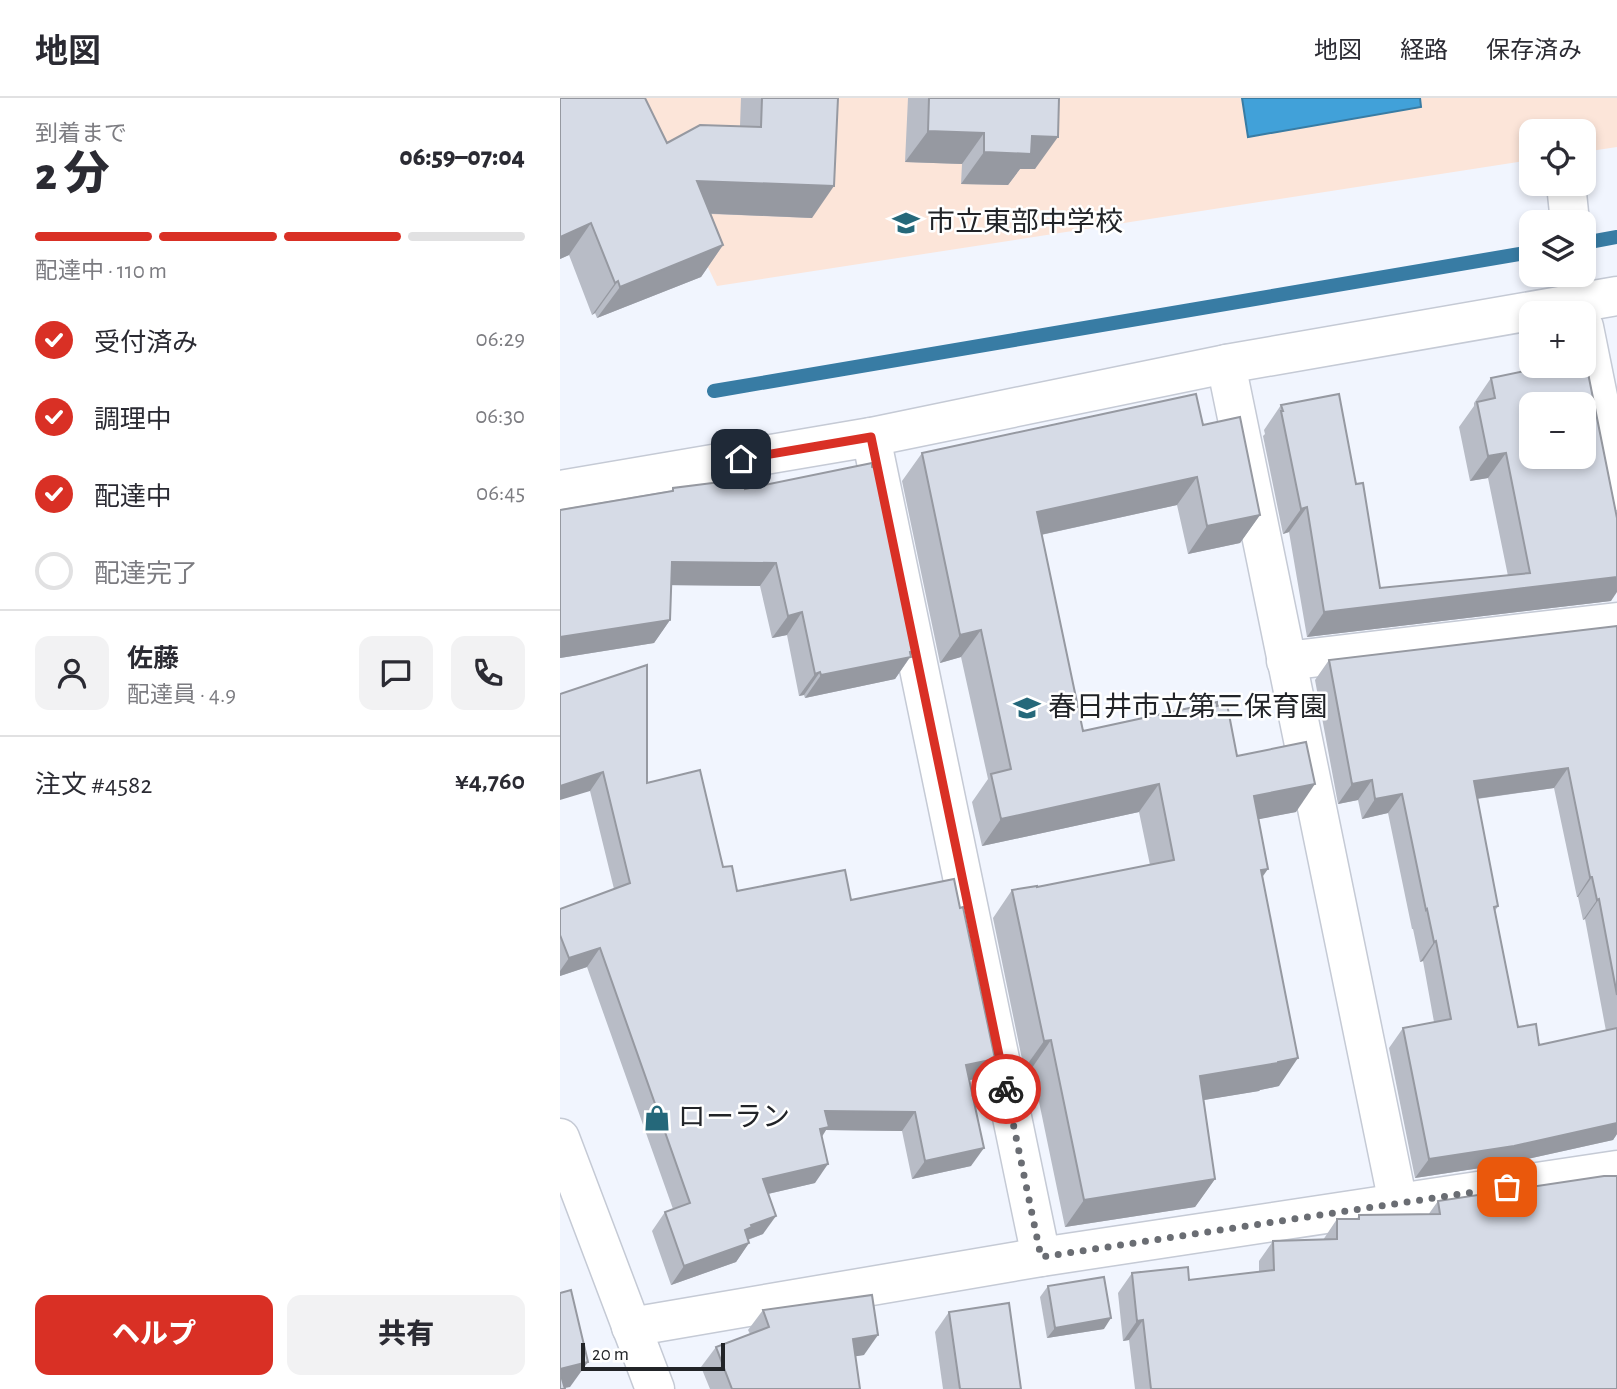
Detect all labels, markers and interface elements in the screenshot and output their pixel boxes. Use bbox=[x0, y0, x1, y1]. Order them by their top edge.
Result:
text: 地図 bbox=[35, 36, 101, 69]
text: 地図 bbox=[1314, 39, 1362, 63]
text: 経路 bbox=[1400, 39, 1448, 63]
text: 保存済み bbox=[1486, 39, 1582, 63]
map controls bbox=[1519, 119, 1596, 469]
button: locate bbox=[1519, 119, 1596, 196]
text: 到着まで bbox=[35, 123, 127, 146]
text: 06:59–07:04 bbox=[399, 144, 525, 170]
text: 2 分 bbox=[35, 152, 110, 198]
place label: 市立東部中学校 bbox=[927, 207, 1123, 237]
school or university icon: 市立東部中学校 bbox=[891, 208, 921, 238]
button: layers bbox=[1519, 210, 1596, 287]
text: 配達中 · 110 m bbox=[35, 260, 167, 283]
button: + bbox=[1519, 301, 1596, 378]
icon: check bbox=[35, 321, 73, 359]
text: 06:29 bbox=[476, 328, 525, 351]
text: 受付済み bbox=[94, 330, 198, 356]
button: − bbox=[1519, 392, 1596, 469]
icon: check bbox=[35, 398, 73, 436]
text: 06:30 bbox=[475, 405, 525, 428]
text: 調理中 bbox=[94, 407, 172, 433]
pin bbox=[711, 429, 771, 489]
icon: home bbox=[722, 440, 760, 478]
icon: check bbox=[35, 475, 73, 513]
text: 06:45 bbox=[476, 482, 525, 505]
text: 配達中 bbox=[94, 484, 172, 510]
text: 配達完了 bbox=[94, 561, 198, 587]
button: person bbox=[35, 636, 109, 710]
button: chat bbox=[359, 636, 433, 710]
button: phone bbox=[451, 636, 525, 710]
text: 佐藤 bbox=[127, 646, 179, 672]
text: 配達員 · 4.9 bbox=[127, 684, 236, 707]
place label: 春日井市立第三保育園 bbox=[1048, 692, 1328, 722]
school or university icon: 春日井市立第三保育園 bbox=[1012, 693, 1042, 723]
text: ¥4,760 bbox=[455, 768, 525, 794]
text: 注文 #4582 bbox=[35, 772, 152, 798]
courier bbox=[971, 1054, 1041, 1124]
icon: bike bbox=[987, 1070, 1025, 1108]
shop icon: ローラン bbox=[642, 1103, 672, 1133]
place label: ローラン bbox=[678, 1104, 790, 1132]
pin bbox=[1477, 1157, 1537, 1217]
icon: bag bbox=[1488, 1168, 1526, 1206]
button: ヘルプ bbox=[35, 1295, 273, 1375]
button: 共有 bbox=[287, 1295, 525, 1375]
scale bar bbox=[581, 1340, 724, 1372]
text: 20 m bbox=[592, 1345, 629, 1364]

